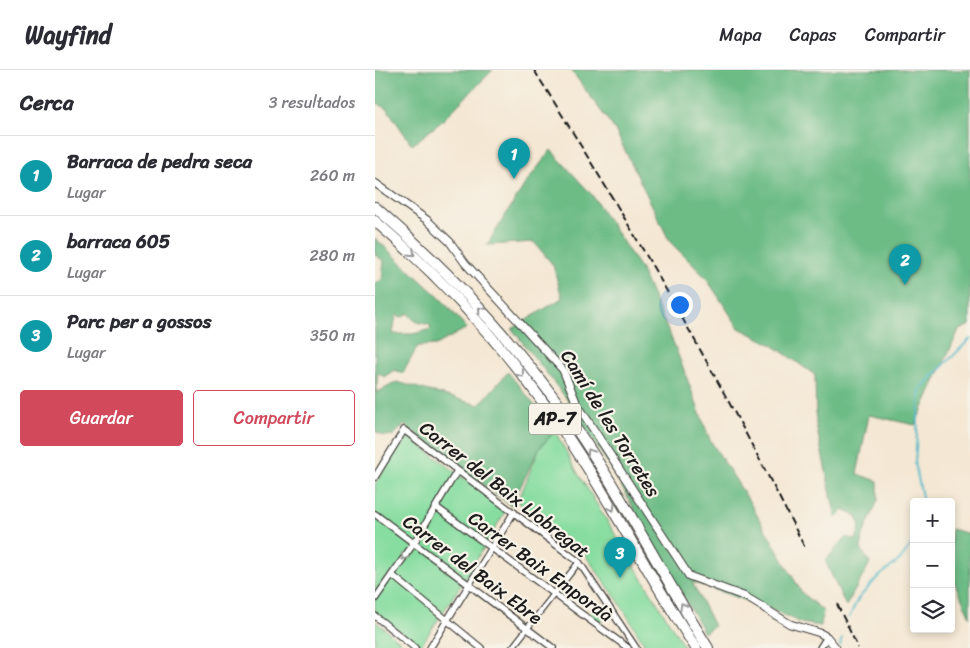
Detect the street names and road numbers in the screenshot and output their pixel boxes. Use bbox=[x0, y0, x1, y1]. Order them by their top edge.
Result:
street label: Camí de les Torretes bbox=[552, 343, 670, 504]
road number: AP-7 bbox=[529, 404, 581, 434]
street label: Carrer del Baix Llobregat bbox=[412, 412, 597, 567]
street label: Carrer Baix Empordà bbox=[461, 502, 621, 631]
street label: Carrer del Baix Ebre bbox=[396, 506, 550, 633]

